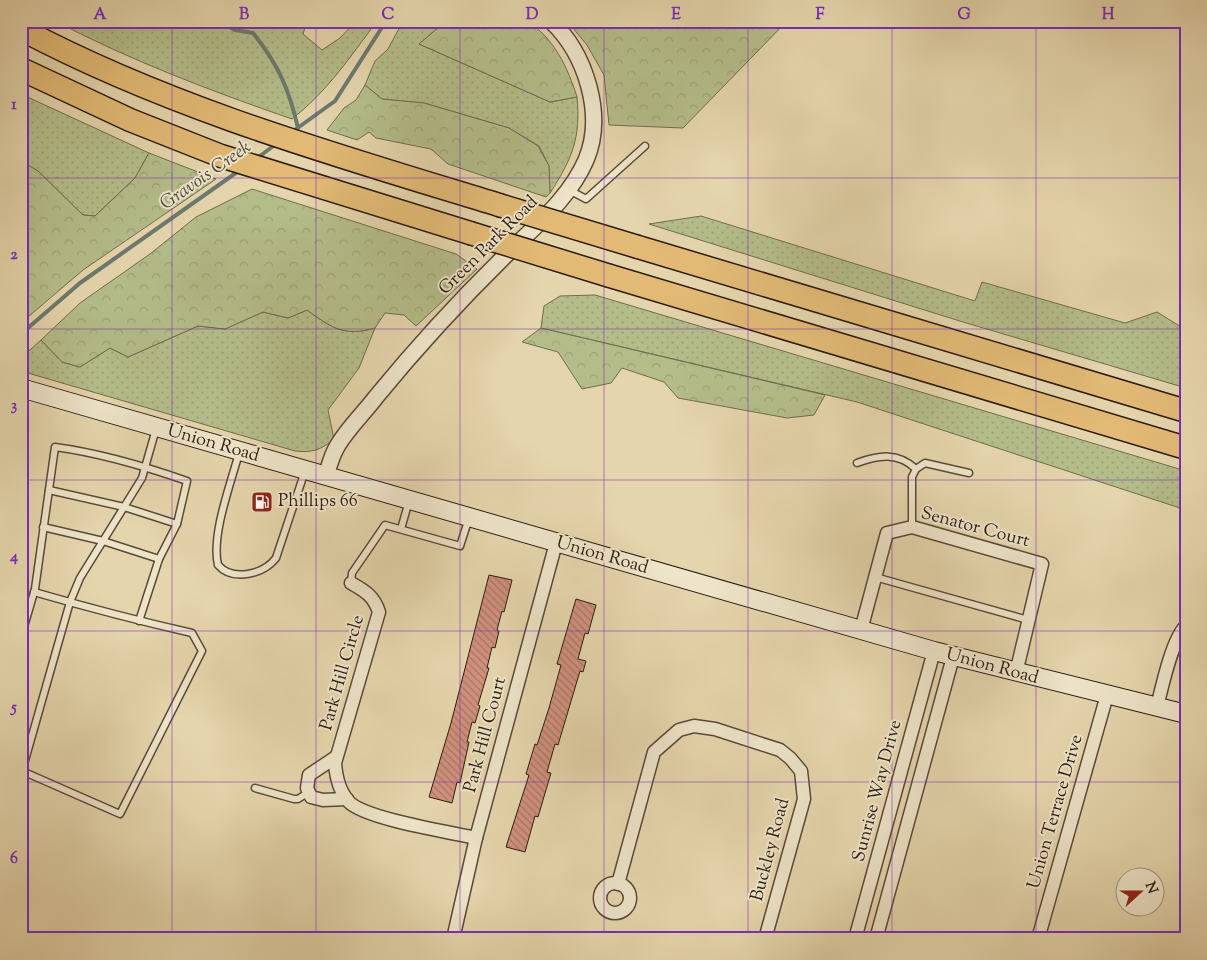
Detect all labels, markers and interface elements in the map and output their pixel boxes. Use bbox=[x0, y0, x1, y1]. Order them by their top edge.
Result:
text: A bbox=[94, 4, 107, 27]
text: B bbox=[239, 4, 249, 27]
text: C bbox=[382, 4, 395, 27]
text: D bbox=[526, 4, 539, 27]
text: E bbox=[671, 4, 681, 27]
text: F bbox=[816, 4, 825, 27]
text: G bbox=[957, 4, 971, 27]
text: H bbox=[1102, 4, 1115, 27]
text: 1 bbox=[11, 94, 17, 117]
water label: Gravois Creek bbox=[155, 134, 257, 217]
street label: Green Park Road bbox=[433, 190, 545, 302]
text: 2 bbox=[10, 244, 18, 267]
text: 3 bbox=[11, 395, 18, 418]
street label: Union Road bbox=[164, 418, 262, 470]
place label: Phillips 66 bbox=[278, 489, 358, 515]
fuel station icon: Phillips 66 bbox=[250, 490, 274, 514]
street label: Senator Court bbox=[918, 501, 1032, 555]
street label: Union Road bbox=[553, 530, 651, 582]
text: 4 bbox=[9, 546, 18, 569]
street label: Park Hill Circle bbox=[314, 612, 372, 734]
street label: Union Road bbox=[943, 642, 1041, 692]
street label: Park Hill Court bbox=[458, 674, 514, 796]
text: 5 bbox=[9, 697, 17, 720]
street label: Sunrise Way Drive bbox=[847, 717, 909, 865]
street label: Union Terrace Drive bbox=[1022, 732, 1090, 892]
street label: Buckley Road bbox=[745, 796, 797, 904]
text: 6 bbox=[10, 848, 18, 871]
north arrow bbox=[1114, 868, 1164, 918]
text: N bbox=[1139, 879, 1162, 897]

